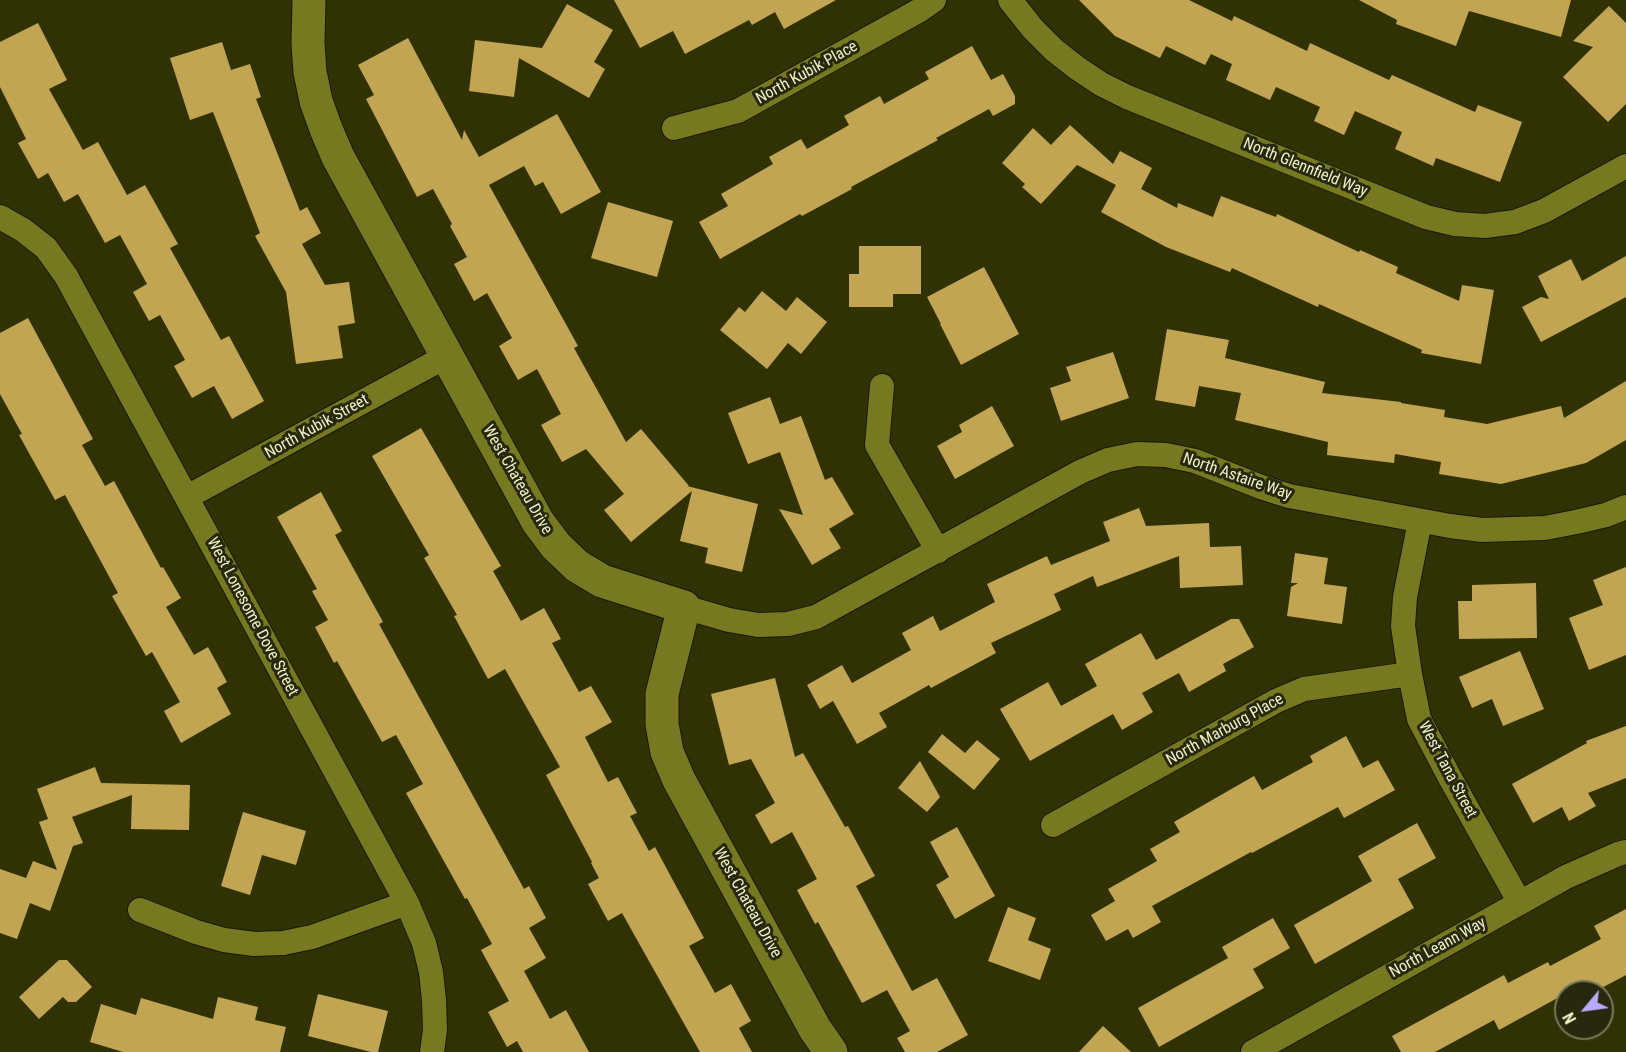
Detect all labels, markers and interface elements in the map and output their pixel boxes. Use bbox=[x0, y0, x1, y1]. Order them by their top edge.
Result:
street label: North Kubik Place bbox=[753, 37, 861, 109]
street label: North Glennfield Way bbox=[1240, 134, 1370, 202]
street label: North Kubik Street bbox=[262, 391, 372, 463]
street label: West Chateau Drive bbox=[478, 422, 556, 538]
street label: North Astaire Way bbox=[1180, 449, 1294, 505]
street label: West Lonesome Dove Street bbox=[202, 534, 302, 700]
street label: North Marburg Place bbox=[1163, 690, 1287, 770]
street label: West Tana Street bbox=[1413, 718, 1481, 822]
street label: West Chateau Drive bbox=[709, 845, 785, 961]
street label: North Leann Way bbox=[1386, 914, 1490, 982]
north arrow bbox=[1554, 980, 1614, 1040]
text: N bbox=[1559, 1009, 1580, 1027]

